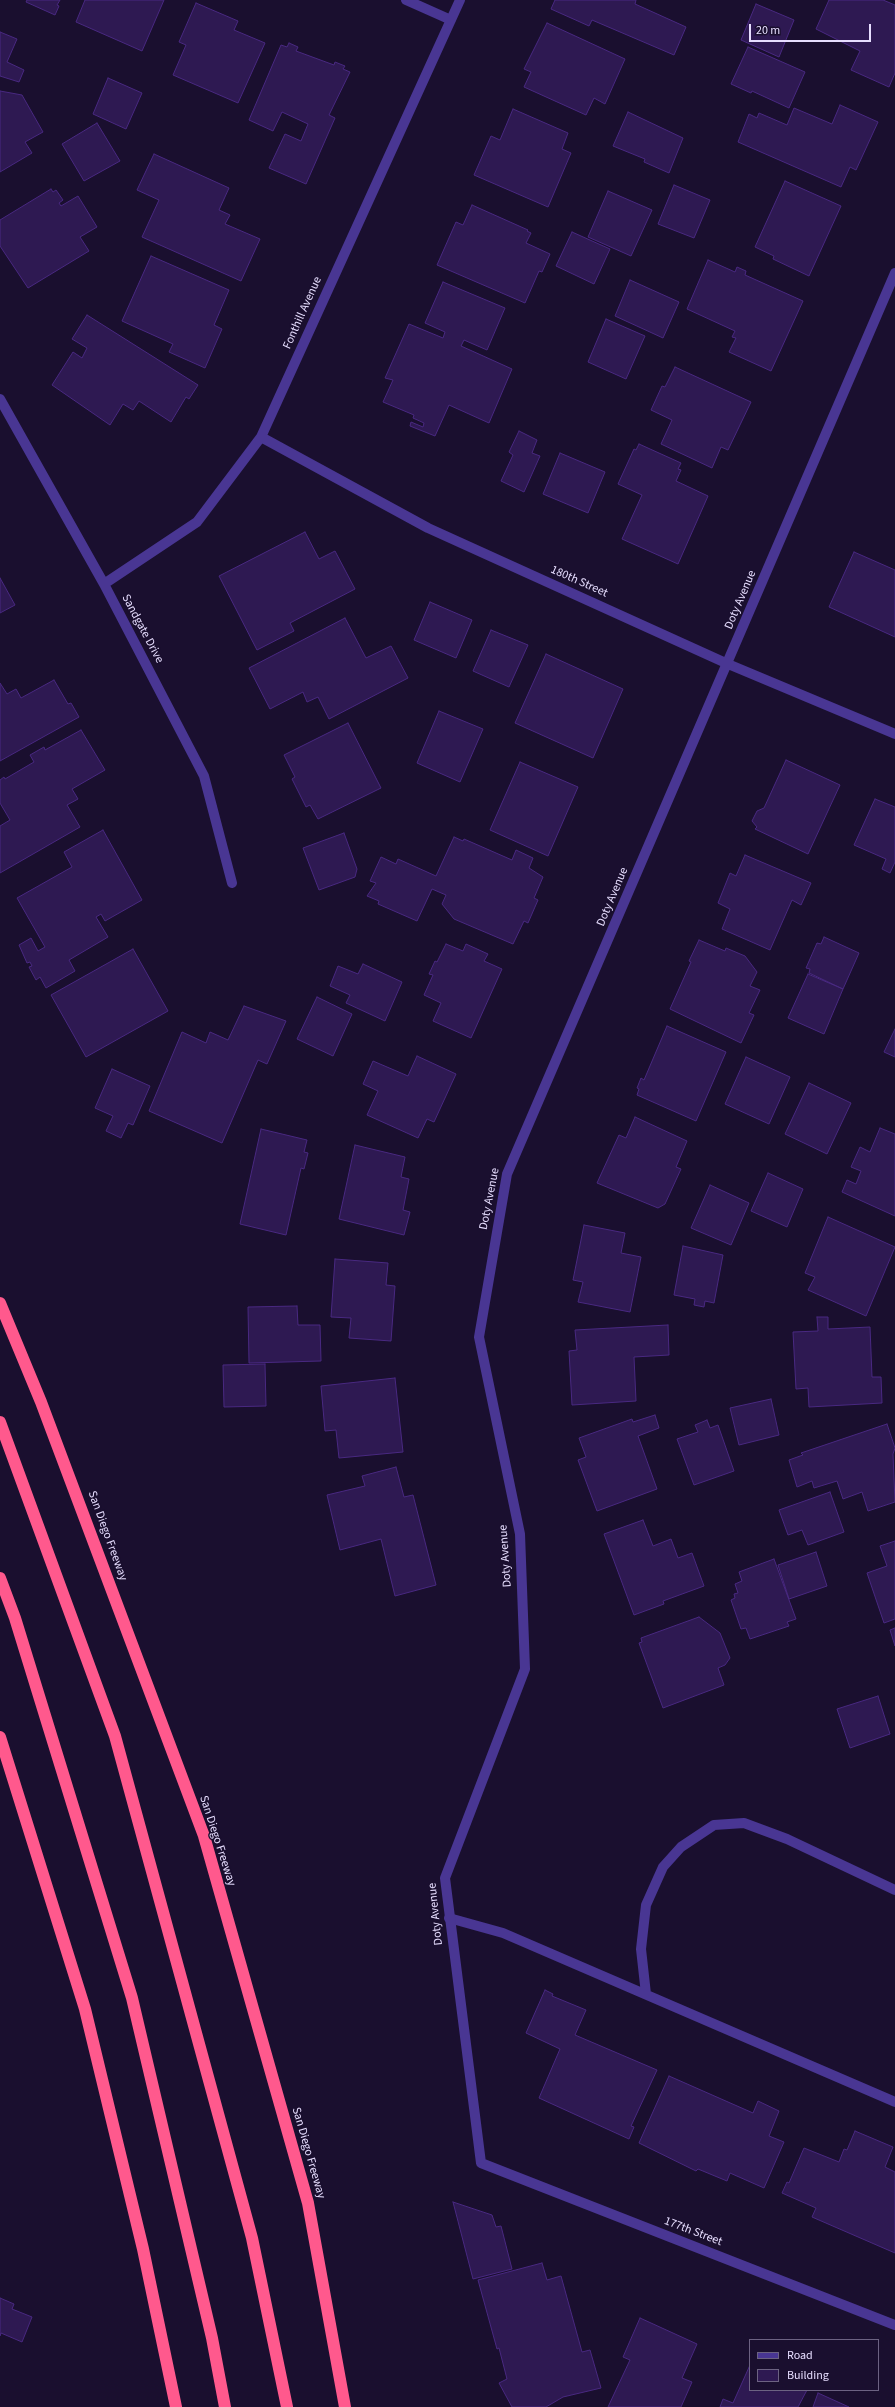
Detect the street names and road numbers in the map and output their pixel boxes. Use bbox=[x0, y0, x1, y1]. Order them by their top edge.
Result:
street label: Fonthill Avenue bbox=[281, 275, 325, 351]
street label: 180th Street bbox=[548, 563, 610, 601]
street label: Doty Avenue bbox=[722, 568, 760, 632]
street label: Sandgate Drive bbox=[118, 592, 166, 666]
street label: Doty Avenue bbox=[594, 865, 632, 929]
street label: Doty Avenue bbox=[477, 1167, 503, 1231]
street label: San Diego Freeway bbox=[84, 1489, 130, 1583]
street label: Doty Avenue bbox=[497, 1524, 515, 1588]
street label: San Diego Freeway bbox=[196, 1794, 238, 1888]
street label: Doty Avenue bbox=[426, 1882, 446, 1946]
street label: San Diego Freeway bbox=[288, 2106, 328, 2200]
street label: 177th Street bbox=[662, 2214, 724, 2250]

